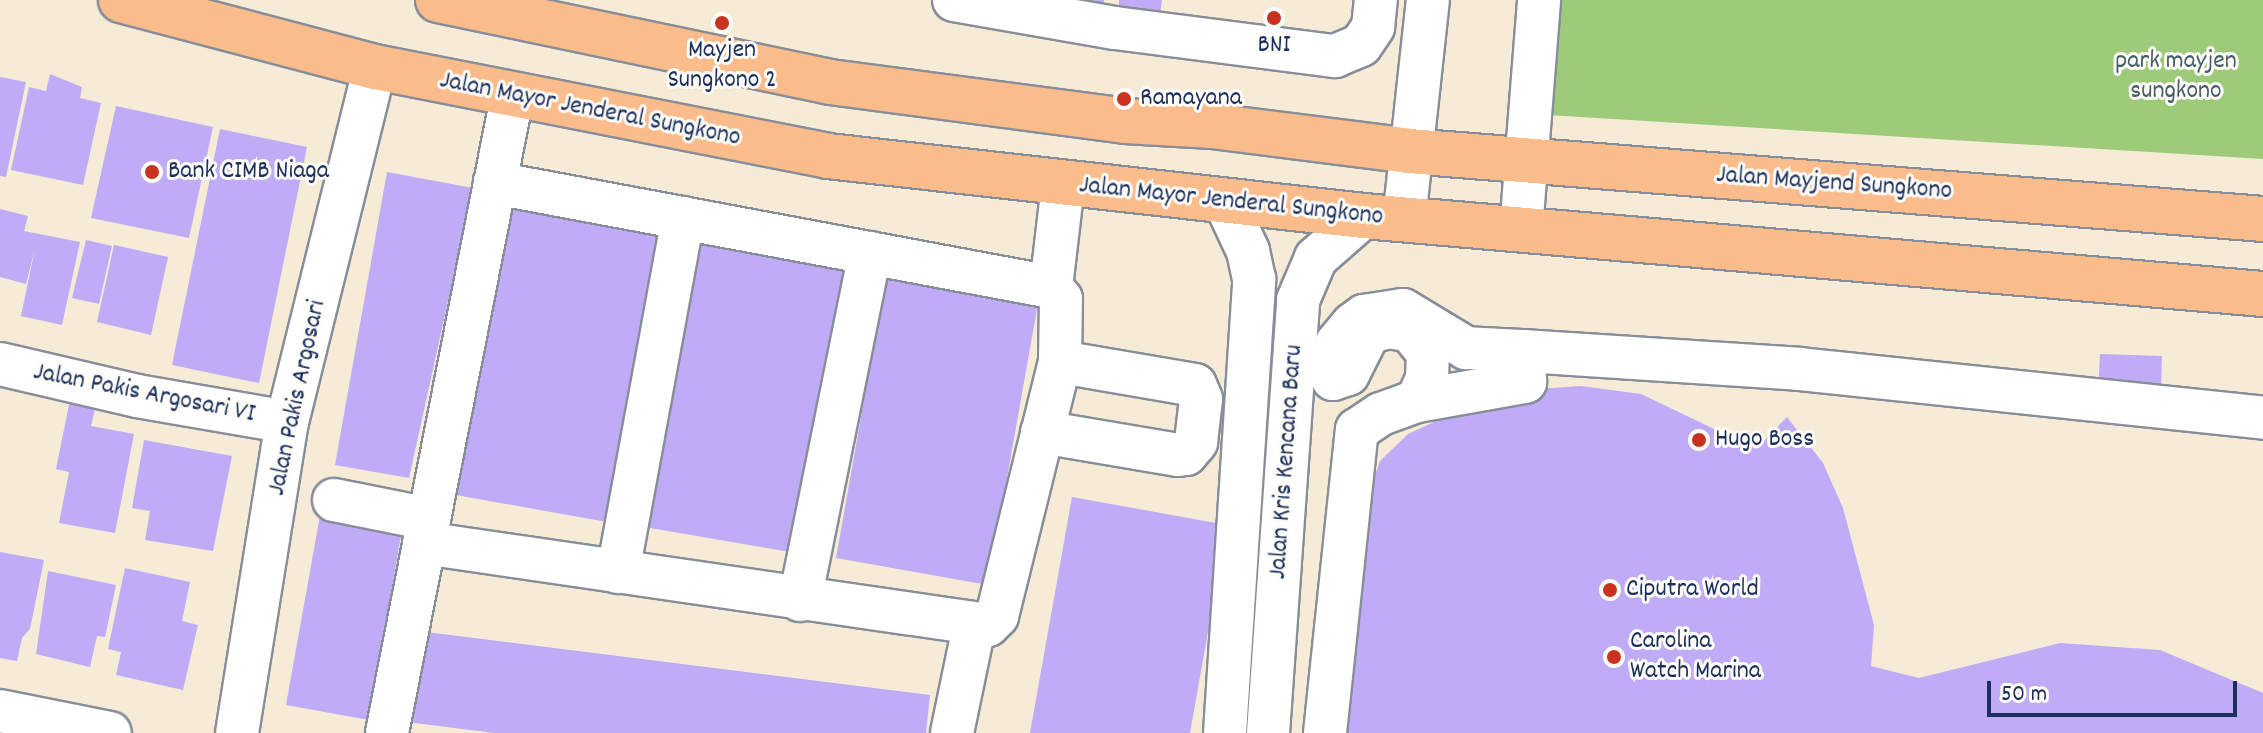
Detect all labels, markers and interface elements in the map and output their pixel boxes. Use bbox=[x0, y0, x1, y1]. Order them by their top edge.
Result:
marker: BNI bbox=[1265, 9, 1283, 27]
marker: Mayjen Sungkono 2 bbox=[713, 14, 731, 32]
place label: BNI bbox=[1257, 30, 1291, 62]
place label: Mayjen Sungkono 2 bbox=[667, 35, 777, 96]
park label: park mayjen sungkono bbox=[2115, 46, 2237, 108]
street label: Jalan Mayor Jenderal Sungkono bbox=[437, 66, 743, 154]
place label: Ramayana bbox=[1140, 83, 1242, 115]
marker: Ramayana bbox=[1115, 90, 1133, 108]
place label: Bank CIMB Niaga bbox=[168, 156, 329, 188]
street label: Jalan Mayjend Sungkono bbox=[1715, 160, 1953, 208]
marker: Bank CIMB Niaga bbox=[143, 163, 161, 181]
street label: Jalan Mayor Jenderal Sungkono bbox=[1077, 171, 1385, 233]
street label: Jalan Pakis Argosari bbox=[262, 298, 334, 498]
street label: Jalan Kris Kencana Baru bbox=[1263, 344, 1311, 580]
street label: Jalan Pakis Argosari VI bbox=[30, 357, 258, 431]
place label: Hugo Boss bbox=[1715, 424, 1814, 456]
marker: Hugo Boss bbox=[1690, 431, 1708, 449]
place label: Ciputra World bbox=[1626, 574, 1759, 606]
marker: Ciputra World bbox=[1601, 581, 1619, 599]
place label: Carolina Watch Marina bbox=[1630, 626, 1761, 688]
marker: Carolina Watch Marina bbox=[1605, 648, 1623, 666]
scale bar bbox=[1991, 665, 2241, 715]
text: 50 m bbox=[2001, 678, 2047, 712]

